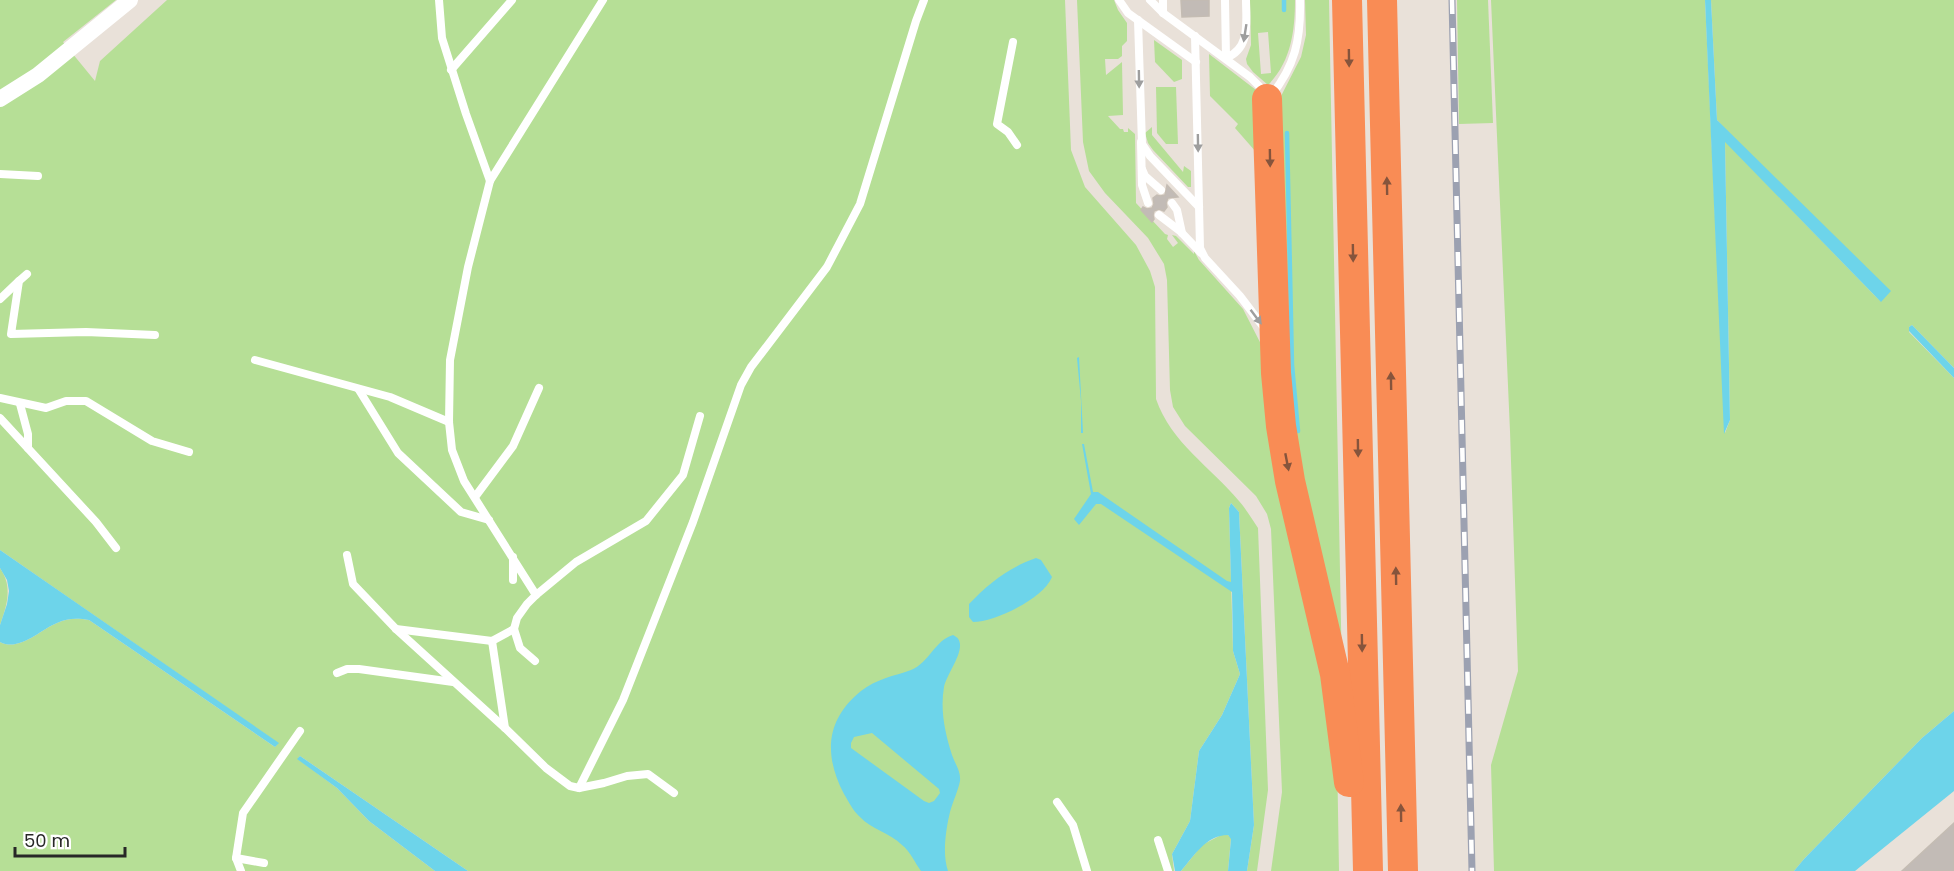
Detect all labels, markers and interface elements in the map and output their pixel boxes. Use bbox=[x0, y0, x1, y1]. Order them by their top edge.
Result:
one-way arrow bbox=[1240, 24, 1249, 43]
one-way arrow bbox=[1344, 49, 1354, 68]
one-way arrow bbox=[1134, 69, 1144, 88]
one-way arrow bbox=[1193, 133, 1202, 152]
one-way arrow bbox=[1266, 148, 1275, 167]
one-way arrow bbox=[1382, 176, 1392, 195]
one-way arrow bbox=[1349, 244, 1358, 263]
one-way arrow bbox=[1250, 309, 1262, 325]
one-way arrow bbox=[1387, 371, 1396, 390]
one-way arrow bbox=[1353, 439, 1363, 458]
one-way arrow bbox=[1283, 453, 1292, 472]
one-way arrow bbox=[1391, 566, 1401, 585]
one-way arrow bbox=[1358, 634, 1367, 653]
one-way arrow bbox=[1397, 803, 1406, 822]
scale bar bbox=[15, 820, 124, 858]
text: 50 m bbox=[24, 828, 70, 853]

